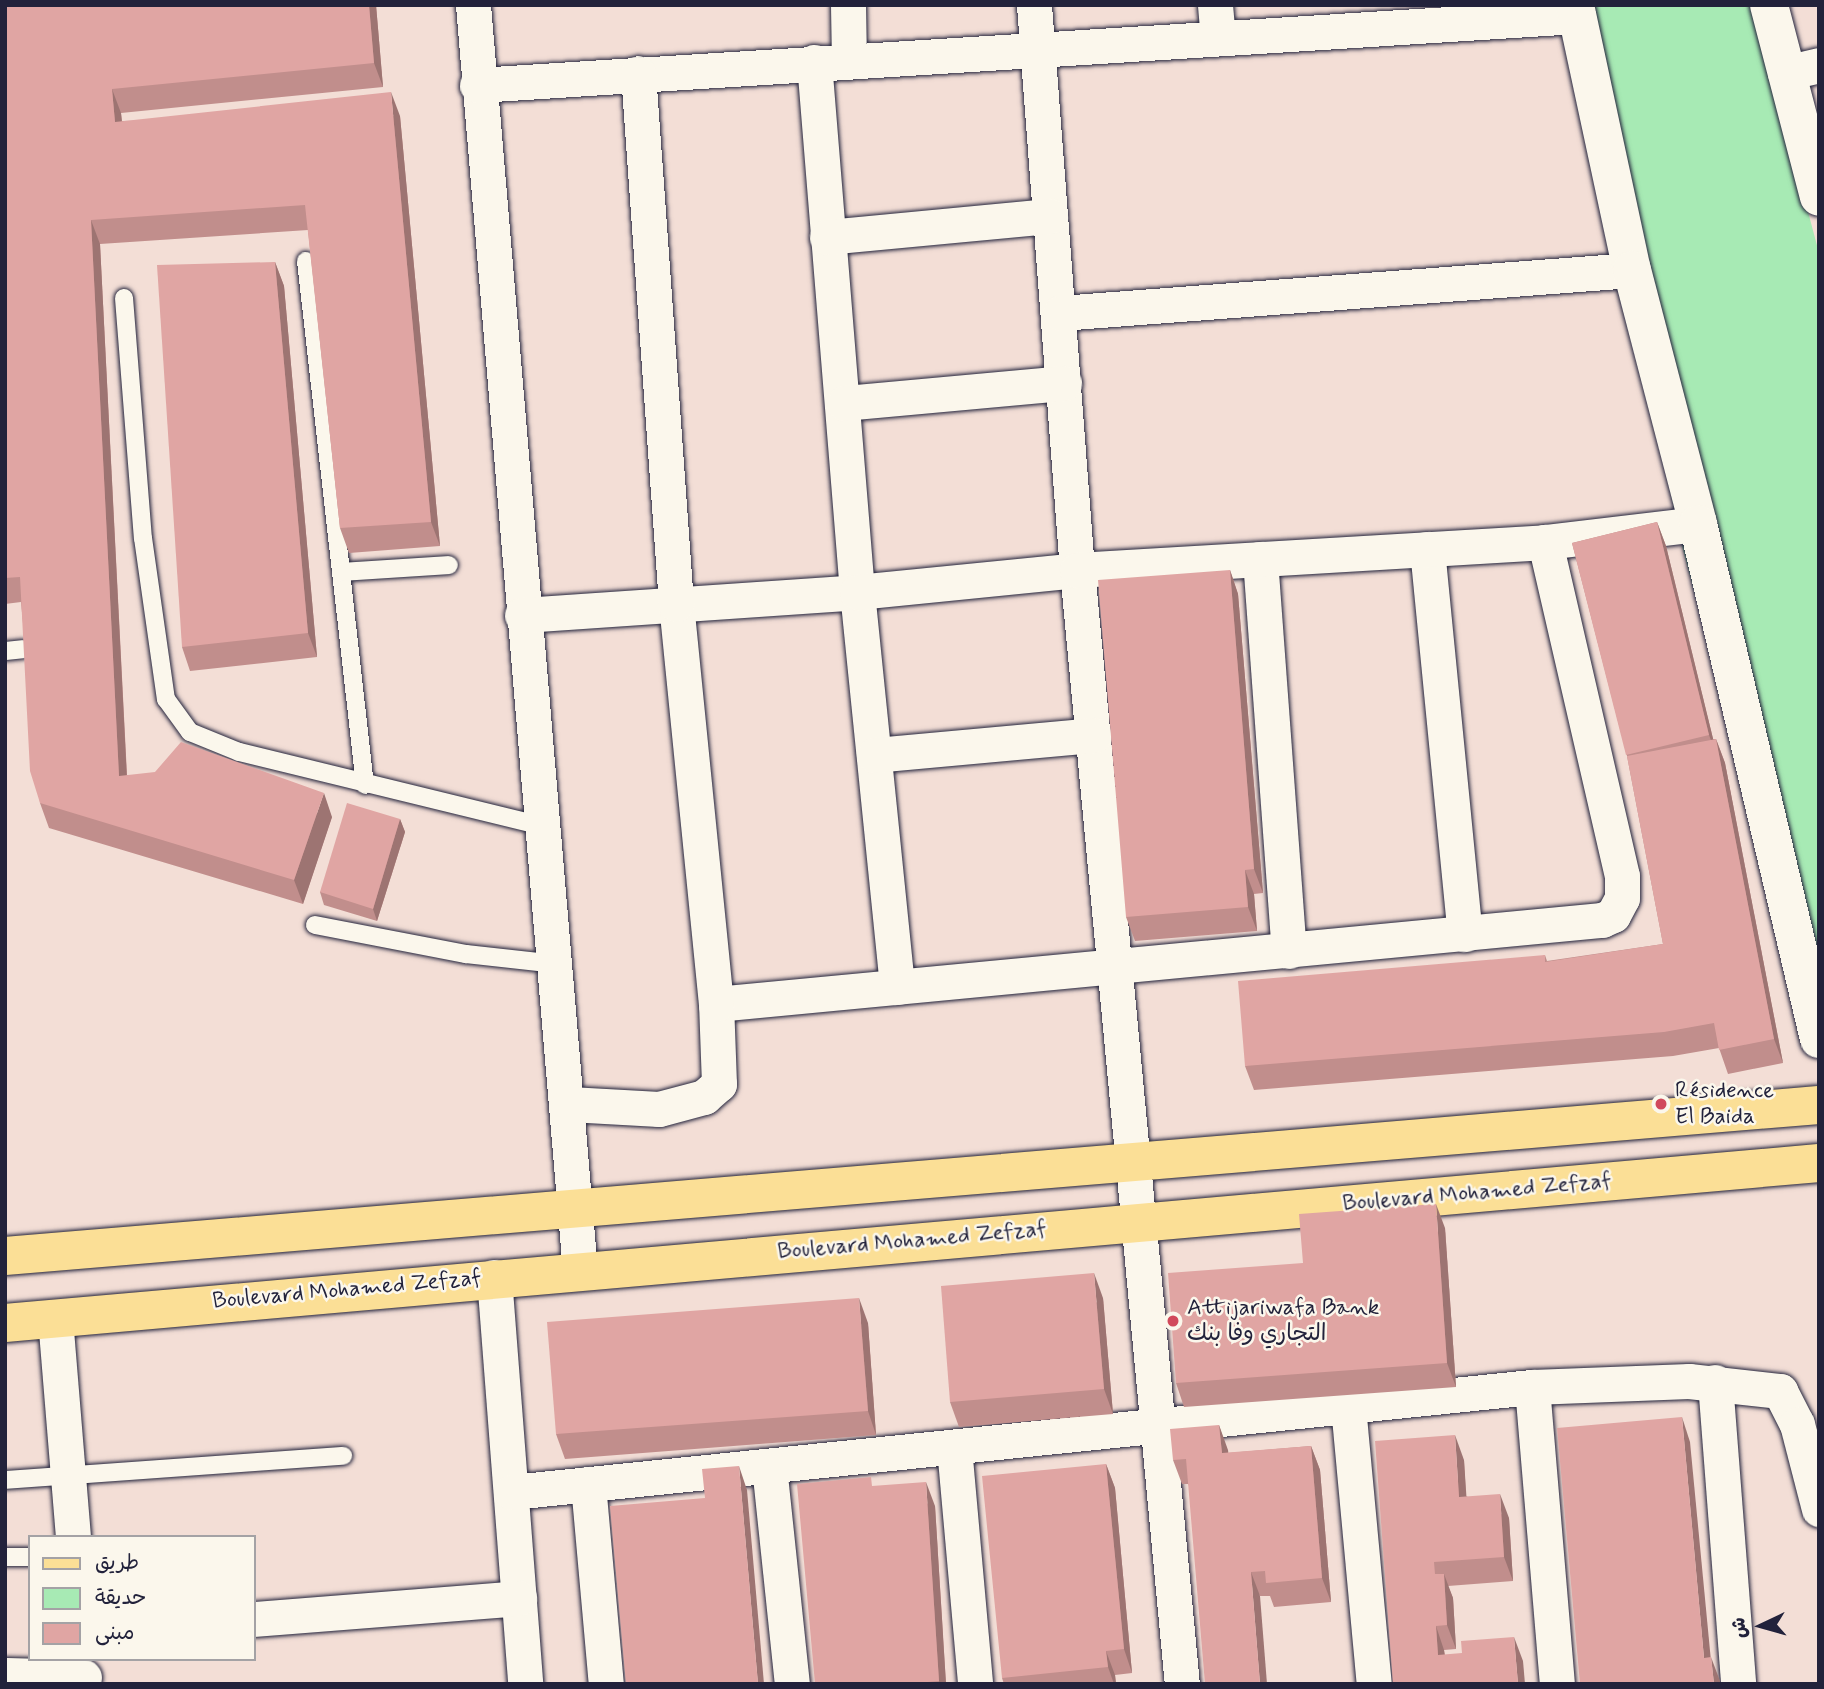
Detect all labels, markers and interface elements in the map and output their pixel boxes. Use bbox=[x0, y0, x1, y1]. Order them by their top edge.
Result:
place label: Résidence El Baida bbox=[1675, 1077, 1774, 1131]
marker: Résidence El Baida bbox=[1653, 1096, 1669, 1112]
street label: Boulevard Mohamed Zefzaf bbox=[1340, 1167, 1614, 1219]
street label: Boulevard Mohamed Zefzaf bbox=[775, 1215, 1049, 1267]
street label: Boulevard Mohamed Zefzaf bbox=[210, 1264, 484, 1316]
place label: Attijariwafa Bank التجاري وفا بنك bbox=[1187, 1294, 1373, 1348]
marker: Attijariwafa Bank التجاري وفا بنك bbox=[1165, 1313, 1181, 1329]
legend bbox=[28, 1535, 256, 1661]
text: طريق bbox=[95, 1549, 139, 1577]
text: حديقة bbox=[95, 1584, 146, 1612]
north arrow bbox=[1726, 1591, 1796, 1661]
text: ش bbox=[1726, 1616, 1753, 1639]
text: مبنى bbox=[95, 1619, 134, 1647]

